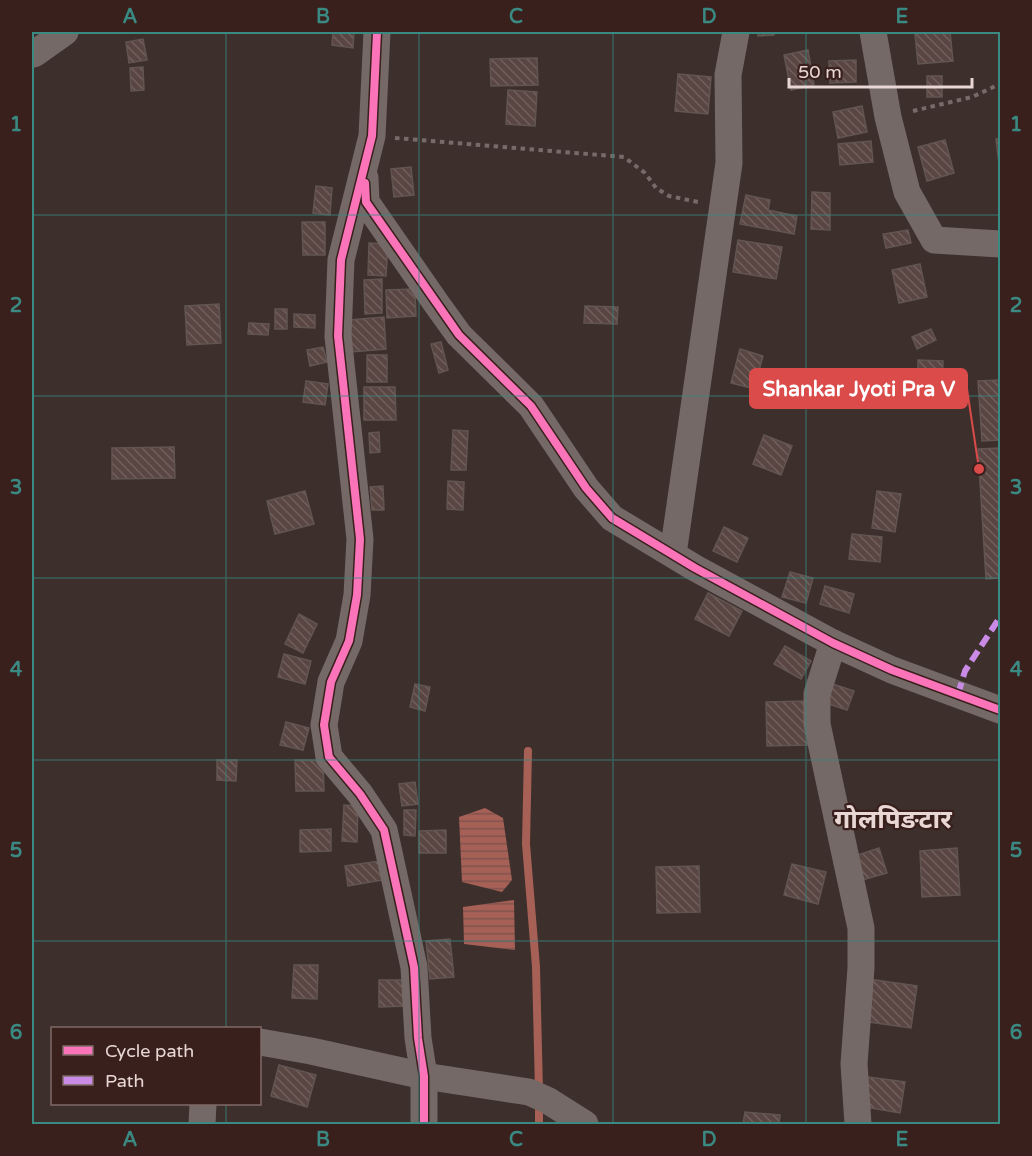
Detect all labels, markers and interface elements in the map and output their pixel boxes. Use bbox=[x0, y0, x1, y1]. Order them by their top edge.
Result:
text: A bbox=[123, 5, 138, 29]
text: B bbox=[316, 5, 330, 29]
text: C bbox=[509, 5, 523, 29]
text: D bbox=[701, 5, 717, 29]
text: E bbox=[896, 5, 909, 29]
scale bar bbox=[789, 51, 972, 89]
text: 50 m bbox=[798, 61, 842, 83]
text: 1 bbox=[10, 113, 22, 137]
text: 1 bbox=[1010, 113, 1022, 137]
text: 2 bbox=[10, 294, 22, 318]
text: 2 bbox=[1010, 294, 1022, 318]
callout: Shankar Jyoti Pra V bbox=[750, 369, 967, 408]
text: Shankar Jyoti Pra V bbox=[763, 377, 956, 402]
text: 3 bbox=[10, 476, 22, 500]
text: 3 bbox=[1010, 476, 1022, 500]
text: 4 bbox=[10, 658, 23, 682]
text: 4 bbox=[1010, 658, 1023, 682]
district label: गोलपिङटार bbox=[834, 804, 952, 835]
text: 5 bbox=[10, 839, 22, 863]
text: 5 bbox=[1010, 839, 1022, 863]
text: 6 bbox=[10, 1021, 22, 1045]
text: 6 bbox=[1010, 1021, 1022, 1045]
legend bbox=[51, 1027, 261, 1105]
text: Cycle path bbox=[105, 1040, 194, 1062]
text: Path bbox=[105, 1070, 144, 1092]
text: A bbox=[123, 1128, 138, 1152]
text: B bbox=[316, 1128, 330, 1152]
text: C bbox=[509, 1128, 523, 1152]
text: D bbox=[701, 1128, 717, 1152]
text: E bbox=[896, 1128, 909, 1152]

